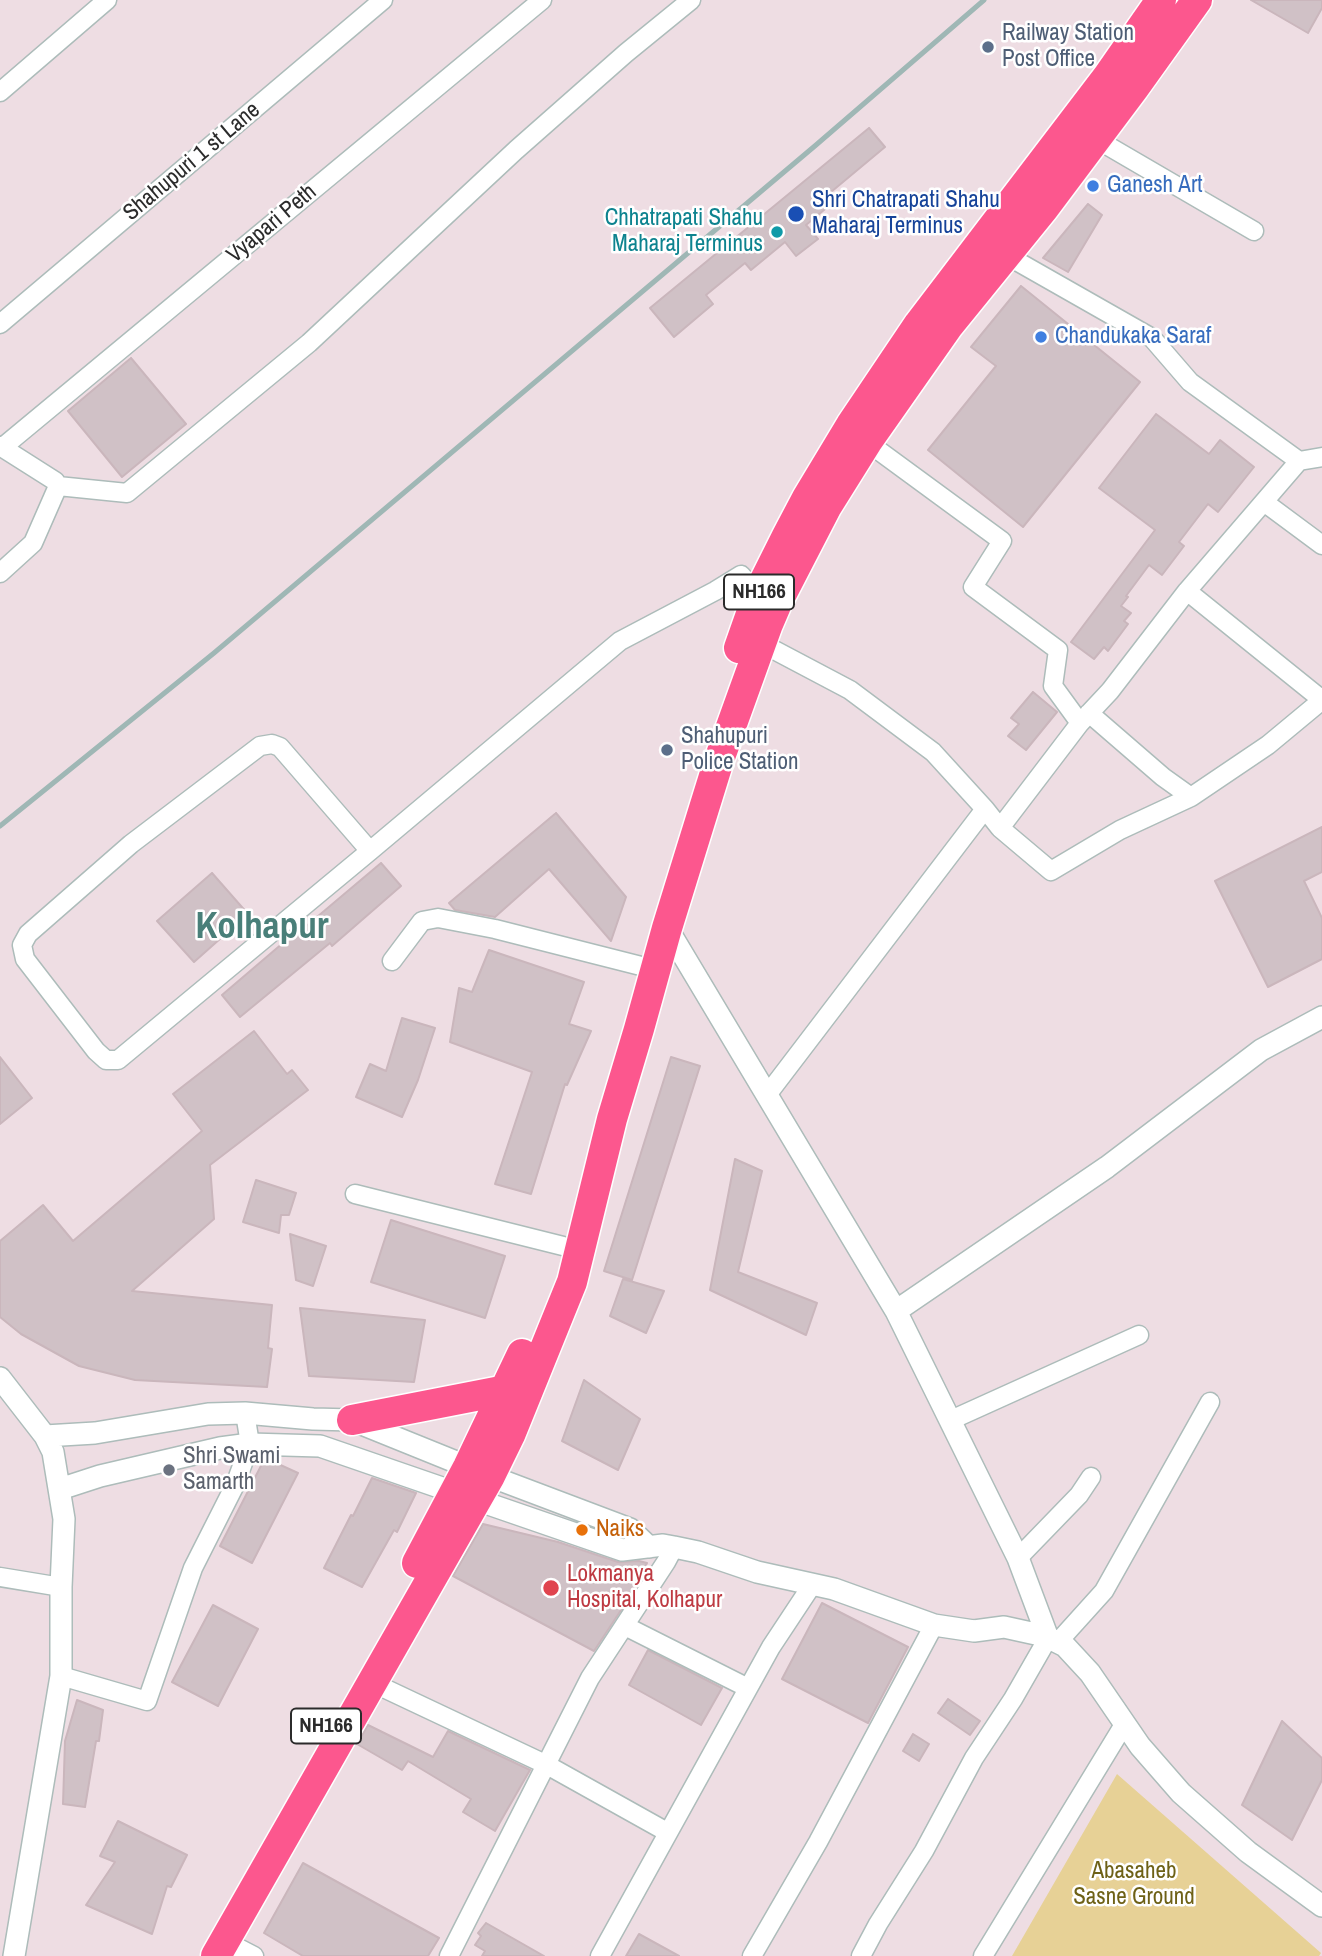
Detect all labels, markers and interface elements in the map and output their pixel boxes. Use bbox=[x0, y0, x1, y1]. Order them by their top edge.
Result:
place label: Railway Station Post Office bbox=[1002, 20, 1134, 74]
marker: Railway Station Post Office bbox=[980, 39, 996, 55]
street label: Shahupuri 1 st Lane bbox=[118, 97, 266, 227]
place label: Ganesh Art bbox=[1107, 172, 1202, 200]
marker: Ganesh Art bbox=[1085, 178, 1101, 194]
street label: Vyapari Peth bbox=[222, 179, 322, 269]
place label: Shri Chatrapati Shahu Maharaj Terminus bbox=[812, 187, 1000, 241]
marker: Shri Chatrapati Shahu Maharaj Terminus bbox=[786, 204, 806, 224]
place label: Chhatrapati Shahu Maharaj Terminus bbox=[605, 205, 763, 259]
marker: Chhatrapati Shahu Maharaj Terminus bbox=[769, 224, 785, 240]
place label: Chandukaka Saraf bbox=[1055, 323, 1211, 351]
marker: Chandukaka Saraf bbox=[1033, 329, 1049, 345]
road number: NH166 bbox=[724, 574, 794, 610]
place label: Shahupuri Police Station bbox=[681, 723, 798, 777]
marker: Shahupuri Police Station bbox=[659, 742, 675, 758]
district label: Kolhapur bbox=[195, 906, 329, 950]
place label: Shri Swami Samarth bbox=[183, 1443, 280, 1497]
marker: Shri Swami Samarth bbox=[161, 1462, 177, 1478]
place label: Naiks bbox=[596, 1516, 644, 1544]
marker: Naiks bbox=[574, 1522, 590, 1538]
place label: Lokmanya Hospital, Kolhapur bbox=[567, 1561, 722, 1615]
marker: Lokmanya Hospital, Kolhapur bbox=[541, 1578, 561, 1598]
road number: NH166 bbox=[291, 1708, 361, 1744]
park label: Abasaheb Sasne Ground bbox=[1073, 1858, 1195, 1912]

